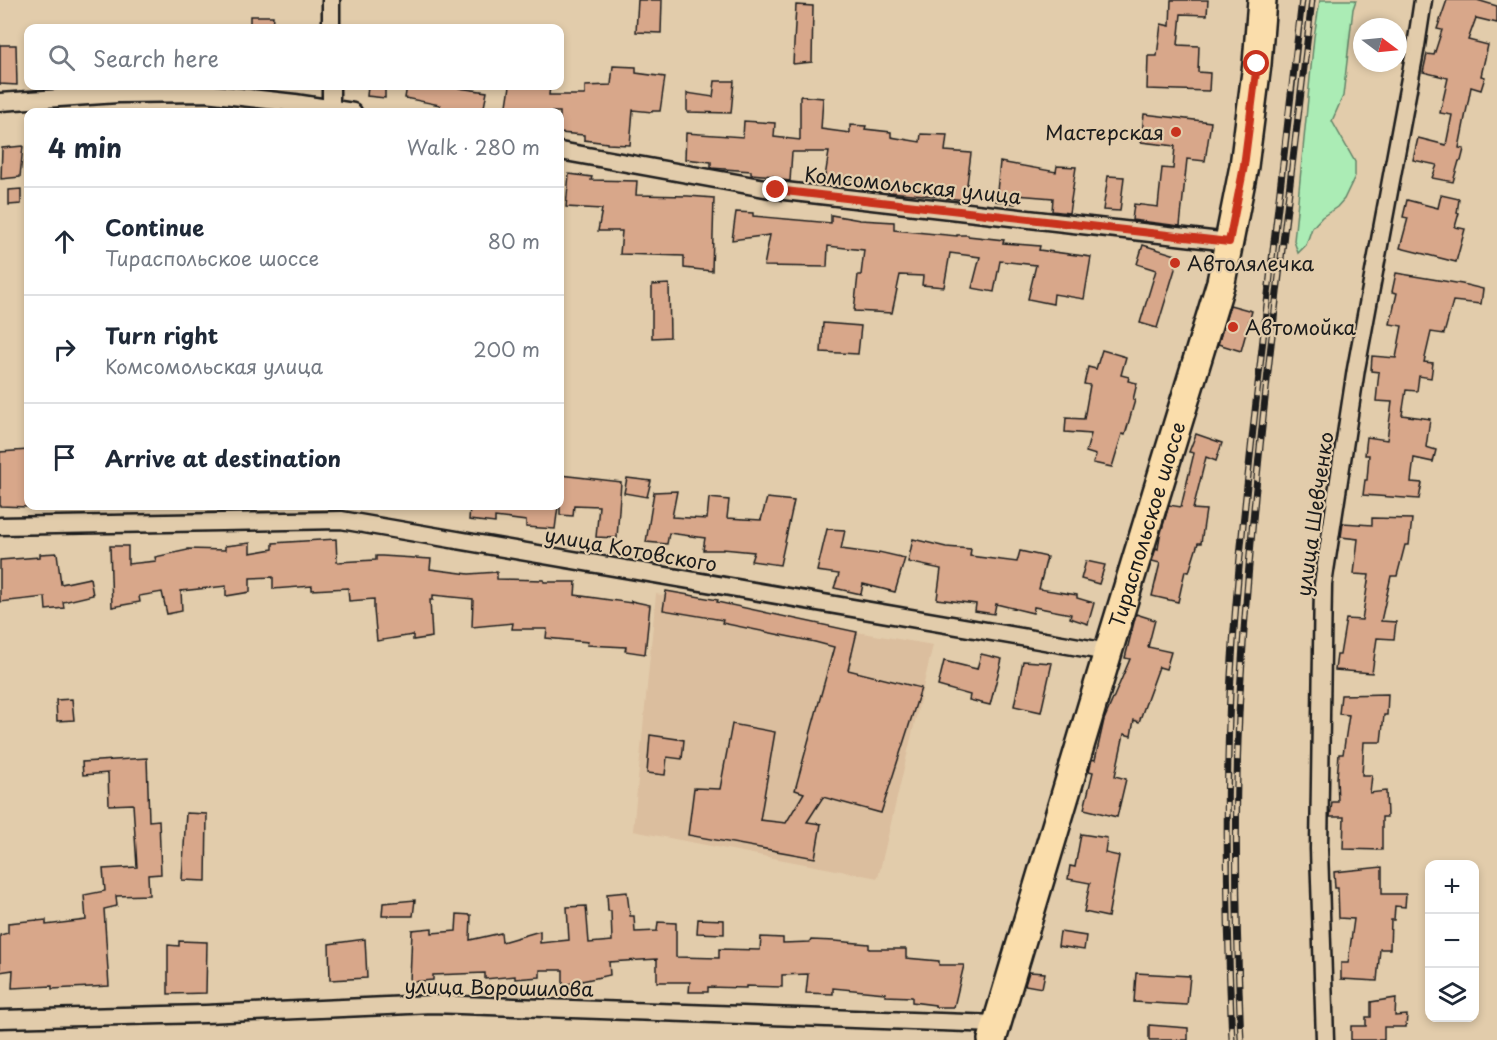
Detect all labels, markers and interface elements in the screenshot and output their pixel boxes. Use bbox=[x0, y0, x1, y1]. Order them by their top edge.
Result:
north arrow bbox=[1353, 18, 1407, 72]
search box bbox=[24, 24, 564, 90]
icon: search bbox=[45, 41, 78, 74]
text: Search here bbox=[93, 41, 219, 74]
route start bbox=[1243, 50, 1269, 76]
place label: Мастерская bbox=[1045, 117, 1164, 147]
marker: Мастерская bbox=[1169, 125, 1183, 139]
text: 4 min bbox=[48, 128, 122, 167]
text: Walk · 280 m bbox=[407, 132, 540, 162]
street label: Комсомольская улица bbox=[803, 159, 1023, 211]
route end bbox=[762, 176, 788, 202]
text: Continue bbox=[105, 210, 204, 243]
icon: ahead bbox=[48, 225, 81, 258]
text: 80 m bbox=[488, 226, 540, 256]
text: Тираспольское шоссе bbox=[105, 243, 319, 273]
place label: Автолялечка bbox=[1187, 248, 1315, 278]
marker: Автолялечка bbox=[1168, 256, 1182, 270]
place label: Автомойка bbox=[1245, 312, 1357, 342]
text: Turn right bbox=[105, 318, 218, 351]
marker: Автомойка bbox=[1226, 320, 1240, 334]
icon: right bbox=[48, 333, 81, 366]
text: 200 m bbox=[473, 334, 540, 364]
text: Комсомольская улица bbox=[105, 351, 323, 381]
street label: Тираспольское шоссе bbox=[1101, 418, 1192, 632]
street label: улица Шевченко bbox=[1288, 430, 1340, 598]
icon: arrive bbox=[48, 441, 81, 474]
text: Arrive at destination bbox=[105, 441, 341, 474]
street label: улица Котовского bbox=[542, 519, 720, 579]
map controls bbox=[1425, 860, 1479, 1022]
button: + bbox=[1425, 860, 1479, 914]
button: − bbox=[1425, 914, 1479, 968]
button: layers bbox=[1425, 968, 1479, 1022]
street label: улица Ворошилова bbox=[404, 970, 595, 1004]

